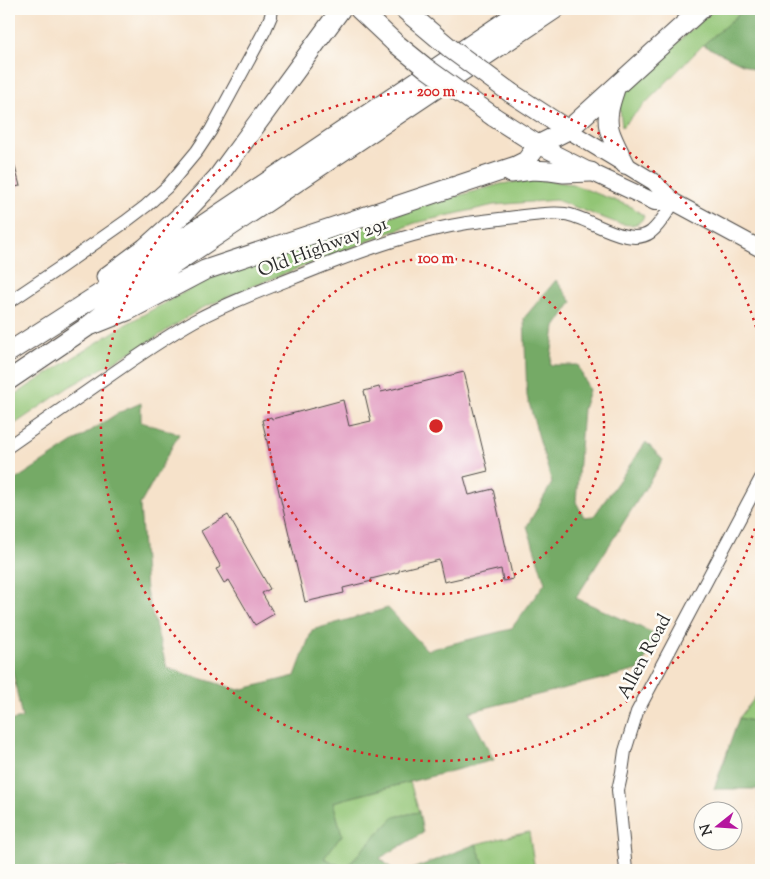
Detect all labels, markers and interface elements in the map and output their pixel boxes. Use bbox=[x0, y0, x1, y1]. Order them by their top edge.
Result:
text: 200 m bbox=[417, 82, 456, 103]
street label: Old Highway 291 bbox=[254, 211, 393, 285]
text: 100 m bbox=[418, 249, 455, 270]
centre of rings bbox=[427, 417, 445, 435]
street label: Allen Road bbox=[611, 610, 679, 704]
north arrow bbox=[692, 802, 742, 852]
text: N bbox=[696, 821, 719, 837]

